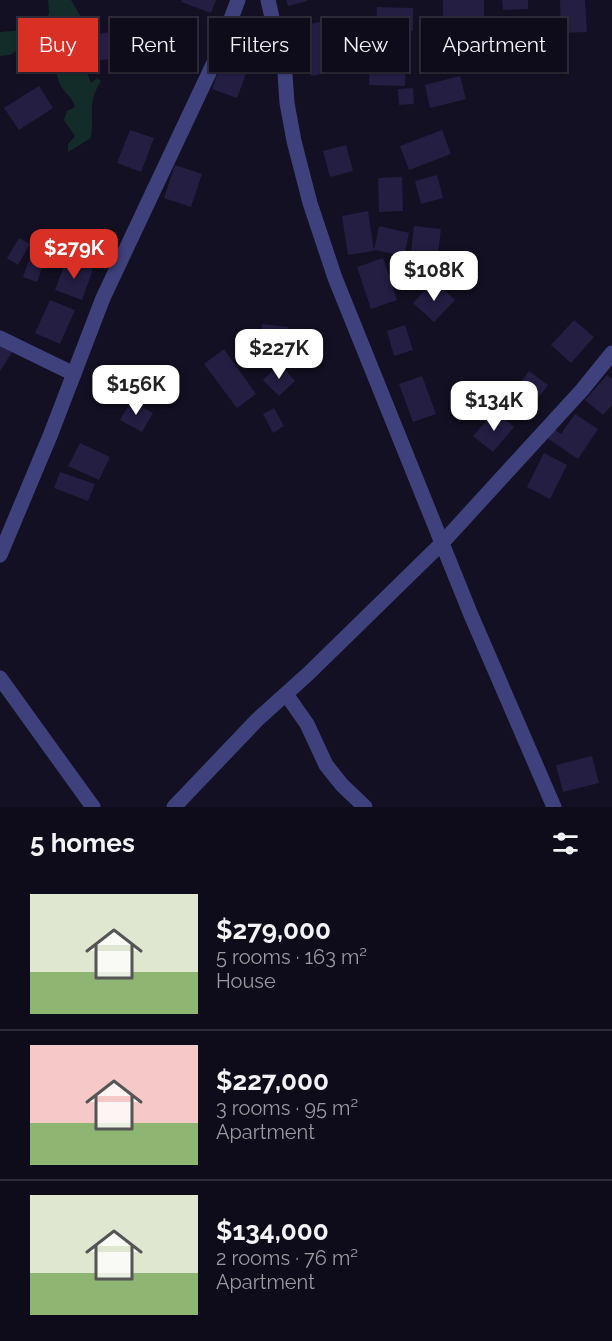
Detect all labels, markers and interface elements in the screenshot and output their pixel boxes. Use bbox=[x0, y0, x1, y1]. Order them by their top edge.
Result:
chip: Buy bbox=[18, 18, 98, 72]
chip: Rent bbox=[110, 18, 197, 72]
chip: Filters bbox=[209, 18, 310, 72]
chip: New bbox=[322, 18, 409, 72]
chip: Apartment bbox=[421, 18, 567, 72]
pin: $279K bbox=[32, 229, 116, 280]
text: $279K bbox=[44, 236, 104, 260]
pin: $108K bbox=[392, 251, 476, 302]
text: $108K bbox=[404, 258, 464, 282]
pin: $227K bbox=[237, 329, 321, 380]
text: $227K bbox=[249, 336, 309, 360]
pin: $156K bbox=[94, 365, 178, 416]
text: $156K bbox=[106, 372, 166, 396]
pin: $134K bbox=[452, 381, 536, 432]
text: $134K bbox=[465, 388, 523, 412]
icon: filters bbox=[549, 827, 582, 860]
text: 5 homes bbox=[30, 828, 135, 858]
text: $279,000 bbox=[216, 915, 331, 945]
icon: home bbox=[78, 918, 150, 990]
text: 5 rooms · 163 m² bbox=[216, 945, 367, 969]
text: House bbox=[216, 969, 276, 993]
text: $227,000 bbox=[216, 1066, 329, 1096]
icon: home bbox=[78, 1069, 150, 1141]
text: 3 rooms · 95 m² bbox=[216, 1096, 358, 1120]
text: Apartment bbox=[216, 1120, 315, 1144]
text: $134,000 bbox=[216, 1216, 329, 1246]
icon: home bbox=[78, 1219, 150, 1291]
text: 2 rooms · 76 m² bbox=[216, 1246, 358, 1270]
text: Apartment bbox=[216, 1270, 315, 1294]

